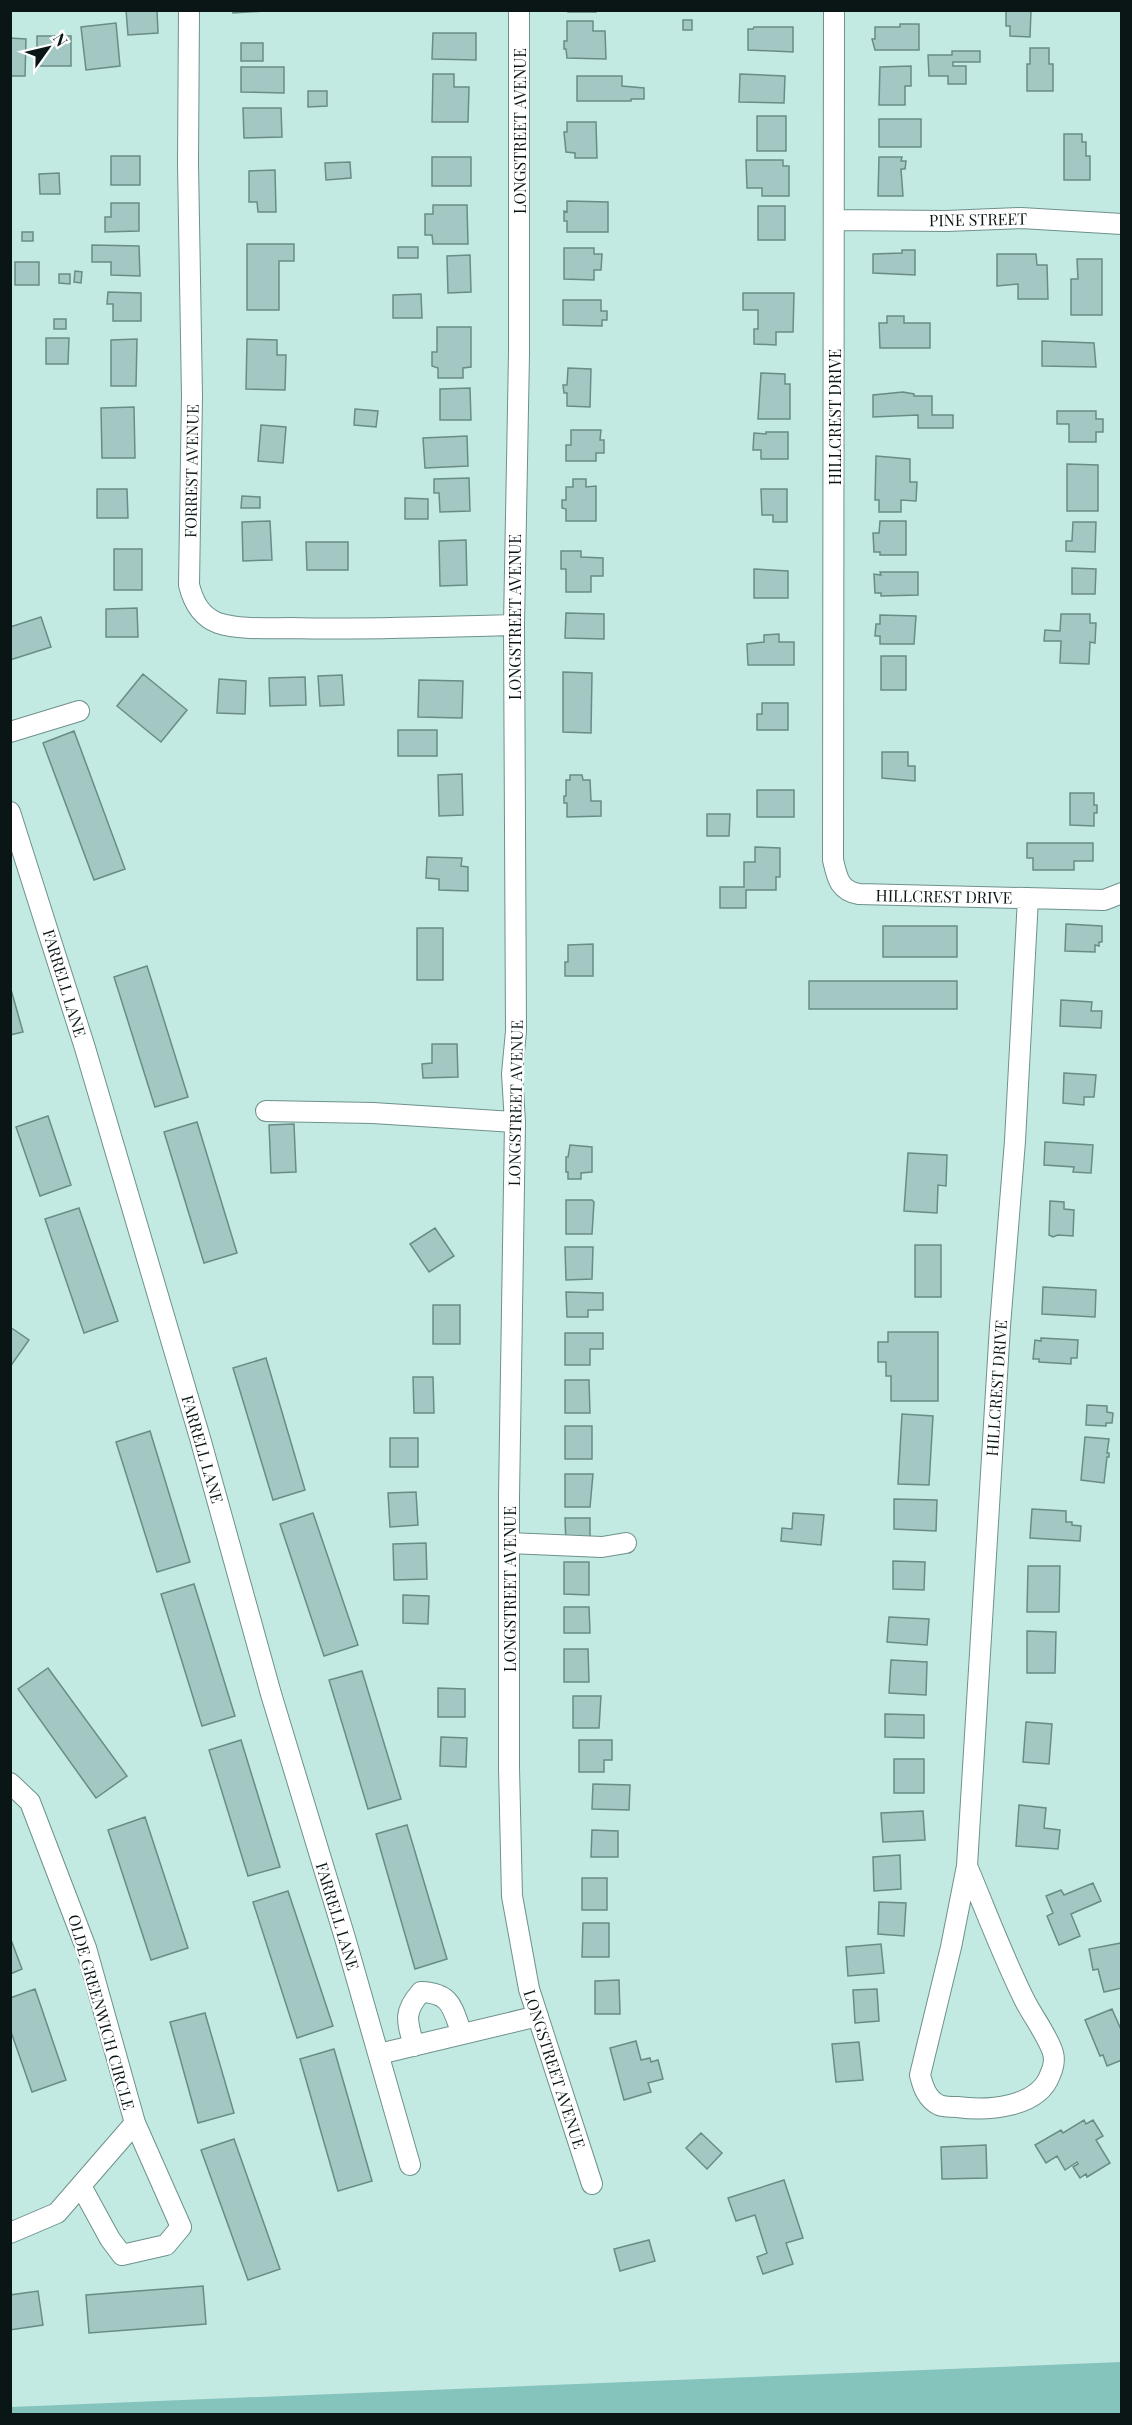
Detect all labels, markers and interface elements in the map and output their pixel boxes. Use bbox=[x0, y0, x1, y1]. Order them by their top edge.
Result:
north arrow bbox=[18, 18, 78, 78]
text: N bbox=[49, 29, 73, 50]
street label: LONGSTREET AVENUE bbox=[509, 48, 530, 214]
street label: PINE STREET bbox=[929, 208, 1027, 230]
street label: HILLCREST DRIVE bbox=[824, 349, 845, 485]
street label: FORREST AVENUE bbox=[179, 404, 203, 538]
street label: LONGSTREET AVENUE bbox=[504, 534, 525, 700]
street label: HILLCREST DRIVE bbox=[875, 884, 1013, 908]
street label: FARRELL LANE bbox=[39, 927, 91, 1039]
street label: LONGSTREET AVENUE bbox=[503, 1020, 527, 1186]
street label: HILLCREST DRIVE bbox=[981, 1319, 1011, 1457]
street label: FARRELL LANE bbox=[178, 1392, 228, 1506]
street label: LONGSTREET AVENUE bbox=[499, 1506, 520, 1672]
street label: FARRELL LANE bbox=[312, 1860, 364, 1972]
street label: OLDE GREENWICH CIRCLE bbox=[64, 1912, 140, 2112]
street label: LONGSTREET AVENUE bbox=[519, 1987, 591, 2151]

